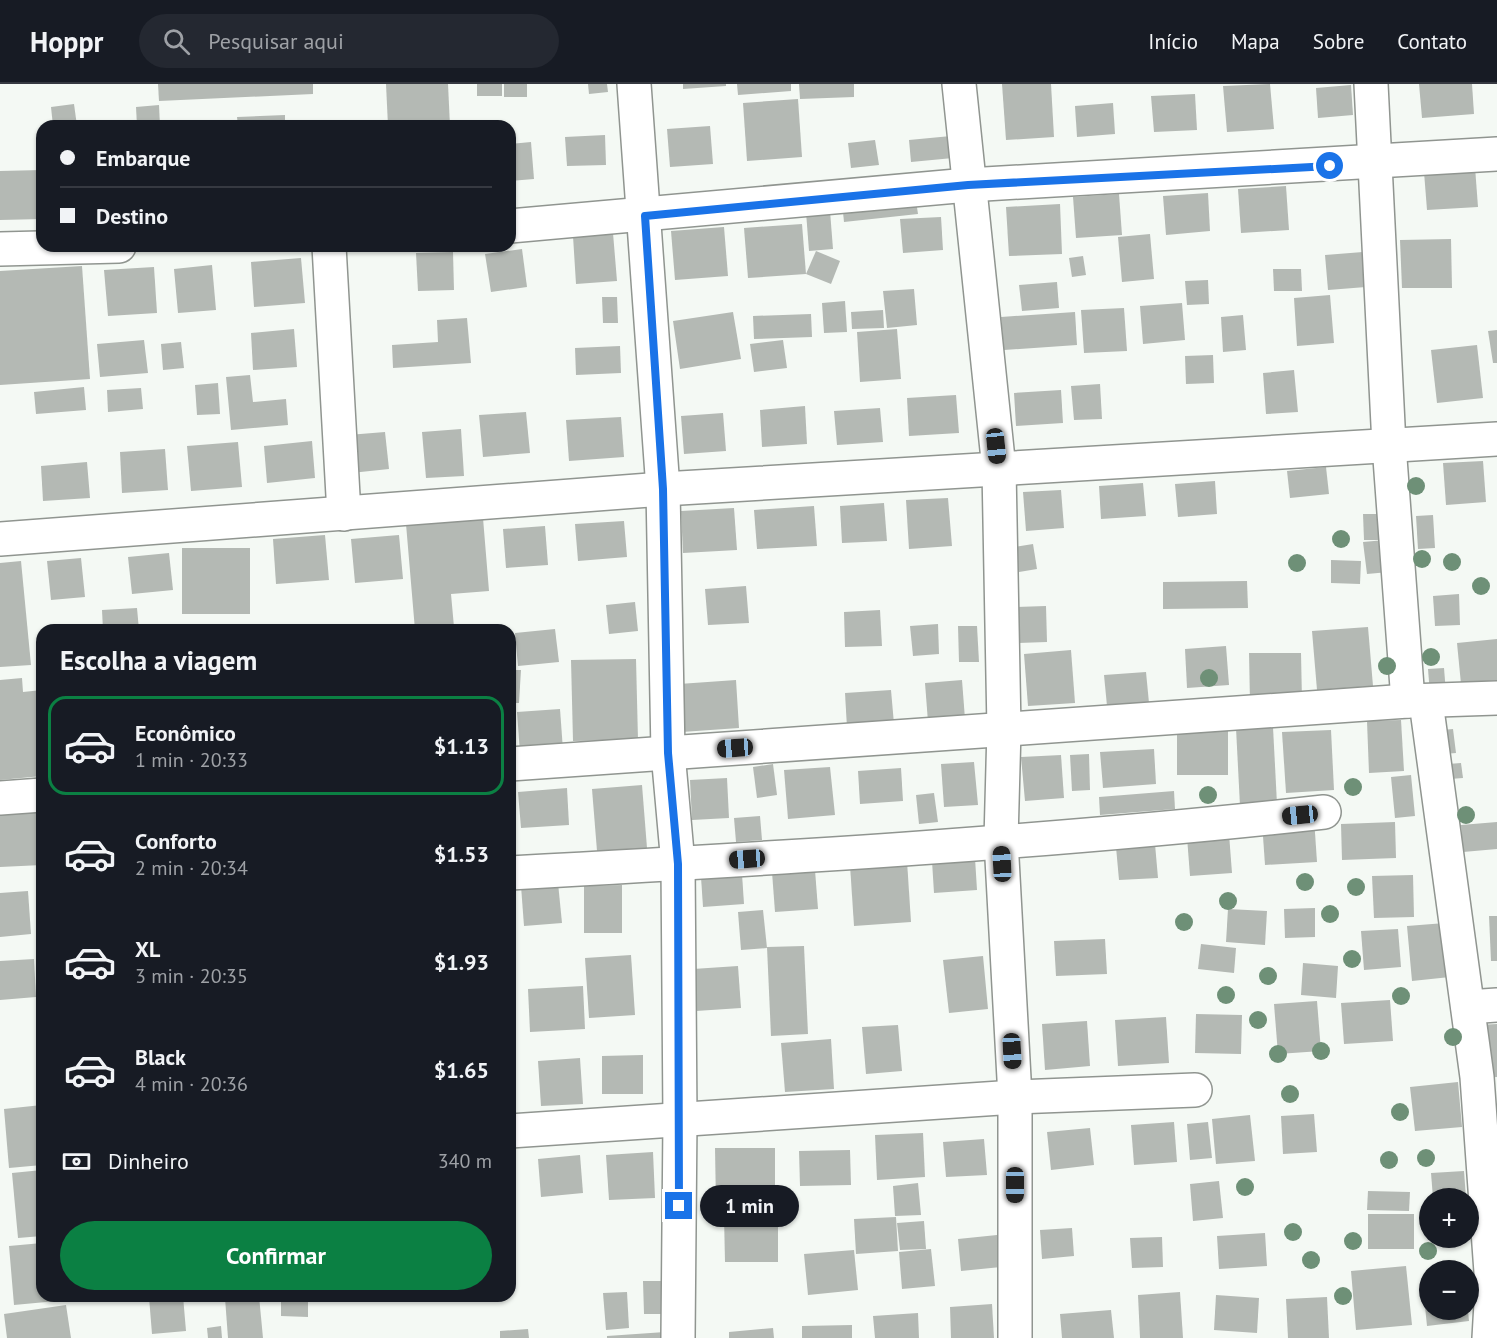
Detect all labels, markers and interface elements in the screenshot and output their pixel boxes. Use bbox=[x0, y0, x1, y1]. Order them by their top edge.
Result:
search box bbox=[139, 14, 559, 68]
text: Hoppr bbox=[30, 23, 103, 60]
icon: search bbox=[160, 25, 193, 58]
text: Pesquisar aqui bbox=[208, 27, 344, 55]
text: Início bbox=[1148, 28, 1198, 55]
text: Mapa bbox=[1231, 28, 1280, 55]
text: Sobre bbox=[1313, 28, 1364, 55]
text: Contato bbox=[1397, 28, 1467, 55]
text: Embarque bbox=[96, 144, 190, 172]
route start bbox=[1316, 152, 1343, 179]
text: Destino bbox=[96, 202, 168, 230]
car bbox=[985, 427, 1007, 465]
text: Escolha a viagem bbox=[60, 643, 257, 677]
icon: car bbox=[63, 719, 117, 773]
text: Econômico bbox=[135, 719, 236, 747]
text: $1.13 bbox=[434, 732, 489, 760]
car bbox=[716, 738, 754, 758]
text: 1 min · 20:33 bbox=[135, 747, 248, 773]
car bbox=[1281, 804, 1319, 826]
icon: car bbox=[63, 827, 117, 881]
text: Conforto bbox=[135, 827, 217, 855]
text: $1.53 bbox=[434, 840, 489, 868]
car bbox=[992, 846, 1012, 882]
car bbox=[728, 849, 766, 869]
text: 2 min · 20:34 bbox=[135, 855, 248, 881]
icon: car bbox=[63, 935, 117, 989]
text: XL bbox=[135, 935, 160, 963]
text: $1.93 bbox=[434, 948, 489, 976]
text: 3 min · 20:35 bbox=[135, 963, 248, 989]
car bbox=[1002, 1033, 1022, 1069]
icon: car bbox=[63, 1043, 117, 1097]
text: Black bbox=[135, 1043, 186, 1071]
text: $1.65 bbox=[434, 1056, 489, 1084]
text: 4 min · 20:36 bbox=[135, 1071, 248, 1097]
icon: cash bbox=[60, 1145, 93, 1178]
text: Dinheiro bbox=[108, 1147, 189, 1175]
text: 340 m bbox=[438, 1148, 492, 1174]
car bbox=[1006, 1167, 1024, 1203]
callout: 1 min bbox=[700, 1185, 799, 1227]
map controls bbox=[1419, 1188, 1479, 1320]
button: + bbox=[1419, 1188, 1479, 1248]
route end bbox=[665, 1192, 692, 1219]
text: 1 min bbox=[725, 1193, 774, 1219]
button: Confirmar bbox=[60, 1221, 492, 1290]
button: − bbox=[1419, 1260, 1479, 1320]

